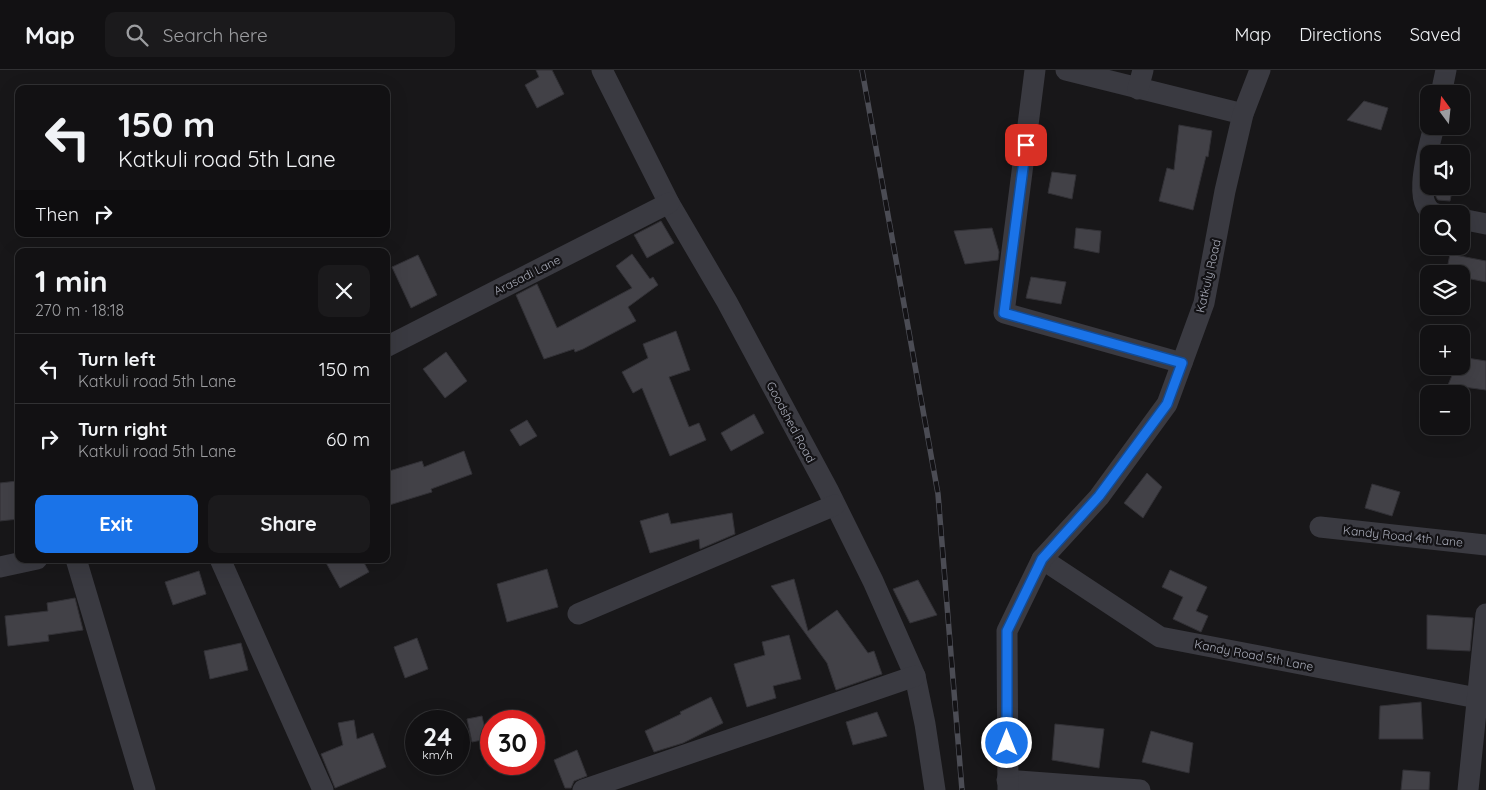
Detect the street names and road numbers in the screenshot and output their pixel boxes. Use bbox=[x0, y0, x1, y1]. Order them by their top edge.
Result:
street label: Katkuly Road bbox=[1192, 238, 1224, 314]
street label: Arasadi Lane bbox=[491, 252, 563, 298]
street label: Goodshed Road bbox=[763, 379, 819, 465]
street label: Kandy Road 4th Lane bbox=[1342, 522, 1464, 550]
street label: Kandy Road 5th Lane bbox=[1193, 636, 1315, 674]

